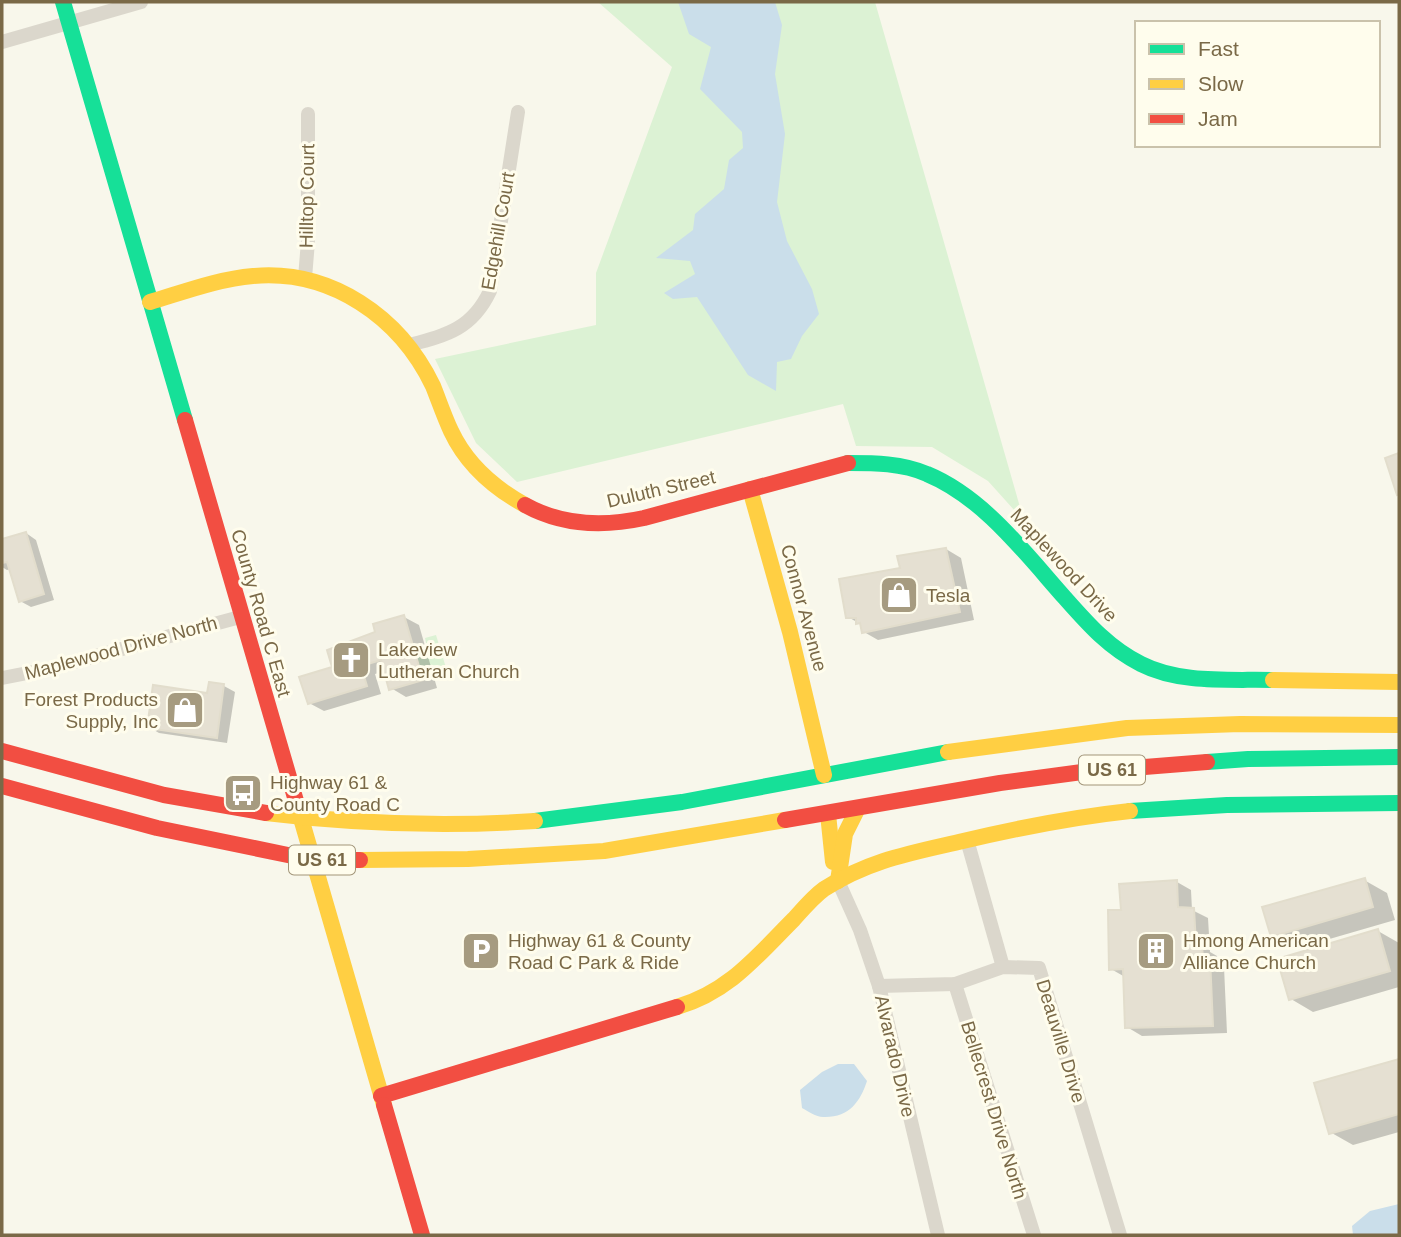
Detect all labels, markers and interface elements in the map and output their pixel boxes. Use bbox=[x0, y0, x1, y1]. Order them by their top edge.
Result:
legend bbox=[1135, 21, 1380, 147]
text: Fast bbox=[1198, 37, 1239, 60]
text: Slow bbox=[1198, 72, 1244, 95]
text: Jam bbox=[1198, 107, 1238, 130]
street label: Hilltop Court bbox=[296, 143, 318, 248]
street label: Edgehill Court bbox=[477, 170, 519, 292]
street label: Duluth Street bbox=[605, 466, 718, 512]
street label: Maplewood Drive bbox=[1006, 504, 1122, 626]
street label: County Road C East bbox=[227, 527, 295, 700]
street label: Connor Avenue bbox=[777, 542, 831, 674]
shop icon: Tesla bbox=[878, 574, 920, 616]
place label: Tesla bbox=[926, 585, 971, 606]
street label: Maplewood Drive North bbox=[22, 612, 220, 684]
church icon: Lakeview Lutheran Church bbox=[330, 639, 372, 681]
place label: Lakeview Lutheran Church bbox=[378, 639, 520, 682]
place label: Forest Products Supply, Inc bbox=[24, 689, 158, 732]
shop icon: Forest Products Supply, Inc bbox=[164, 689, 206, 731]
road number: US 61 bbox=[1079, 756, 1145, 784]
bus stop icon: Highway 61 & County Road C bbox=[222, 772, 264, 814]
place label: Highway 61 & County Road C bbox=[270, 772, 400, 815]
road number: US 61 bbox=[289, 846, 355, 874]
parking icon: Highway 61 & County Road C Park & Ride bbox=[460, 930, 502, 972]
place label: Highway 61 & County Road C Park & Ride bbox=[508, 930, 691, 973]
building icon: Hmong American Alliance Church bbox=[1135, 930, 1177, 972]
place label: Hmong American Alliance Church bbox=[1183, 930, 1329, 973]
street label: Deauville Drive bbox=[1032, 977, 1090, 1105]
street label: Alvarado Drive bbox=[871, 993, 919, 1119]
street label: Bellecrest Drive North bbox=[957, 1019, 1031, 1201]

